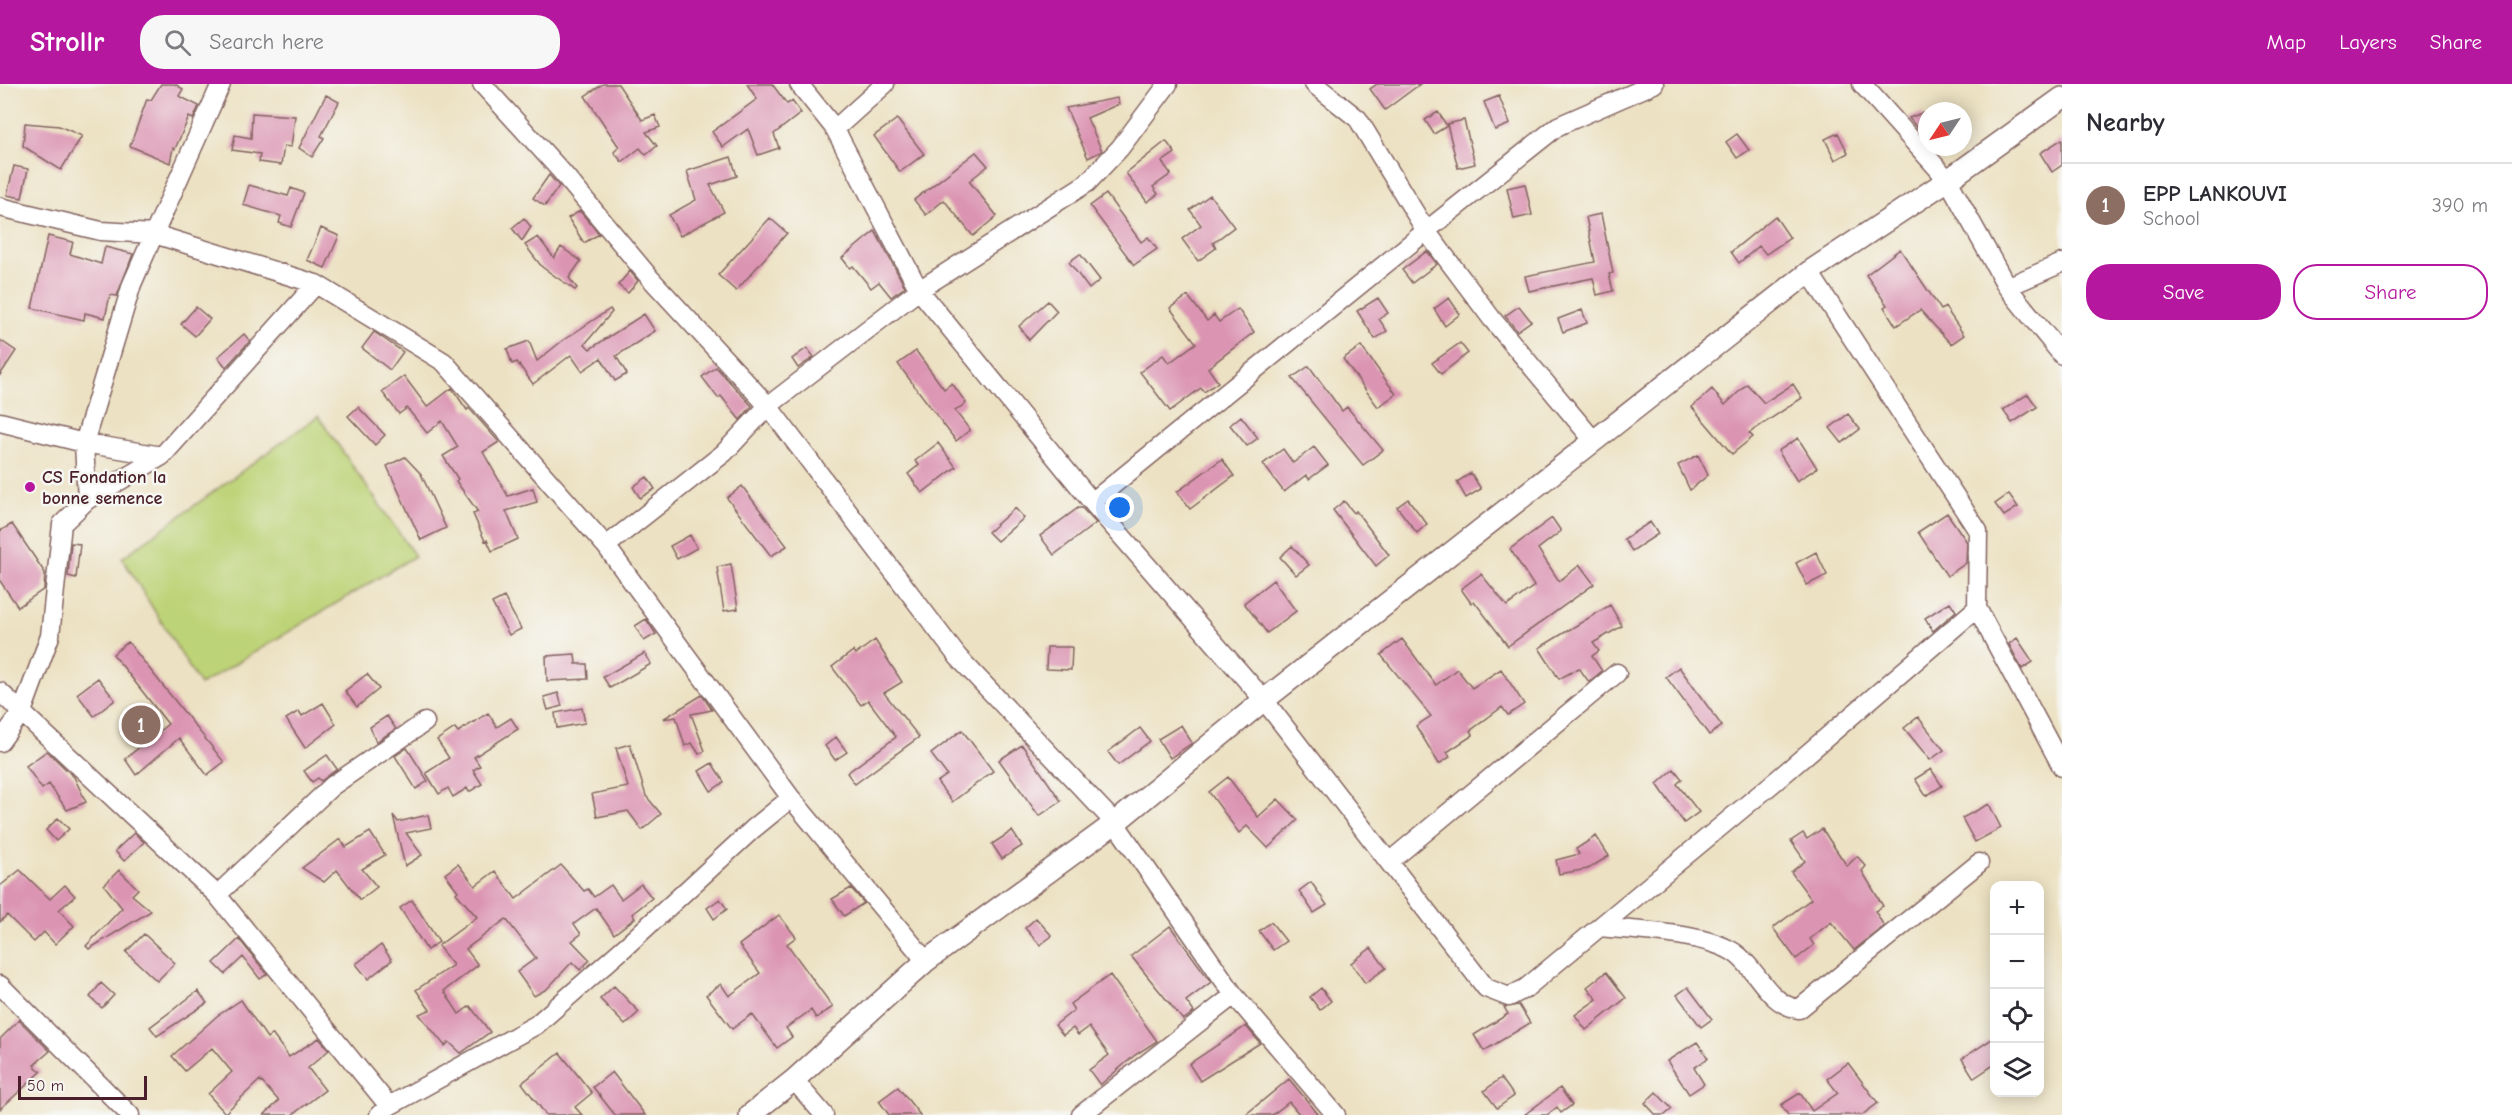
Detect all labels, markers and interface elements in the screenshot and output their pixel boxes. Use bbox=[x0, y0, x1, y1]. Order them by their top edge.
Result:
search box bbox=[140, 15, 560, 69]
text: Strollr bbox=[30, 26, 104, 58]
icon: search bbox=[161, 26, 194, 59]
text: Search here bbox=[209, 29, 324, 55]
text: Map bbox=[2267, 30, 2306, 54]
text: Layers bbox=[2339, 30, 2397, 54]
text: Share bbox=[2430, 30, 2482, 54]
north arrow bbox=[1918, 102, 1972, 156]
text: Nearby bbox=[2086, 108, 2165, 138]
text: EPP LANKOUVI bbox=[2143, 181, 2287, 207]
text: 1 bbox=[2102, 194, 2109, 217]
text: 390 m bbox=[2432, 194, 2488, 217]
text: School bbox=[2143, 207, 2200, 230]
button: Save bbox=[2086, 264, 2281, 320]
button: Share bbox=[2293, 264, 2488, 320]
place label: CS Fondation la bonne semence bbox=[42, 467, 166, 509]
marker: CS Fondation la bonne semence bbox=[23, 480, 37, 494]
your location bbox=[1105, 493, 1134, 522]
pin: 1 bbox=[122, 702, 160, 748]
map controls bbox=[1990, 881, 2044, 1097]
button: + bbox=[1990, 881, 2044, 935]
button: − bbox=[1990, 935, 2044, 989]
button: locate bbox=[1990, 989, 2044, 1043]
button: layers bbox=[1990, 1043, 2044, 1097]
scale bar bbox=[18, 1073, 147, 1100]
text: 50 m bbox=[27, 1077, 64, 1095]

